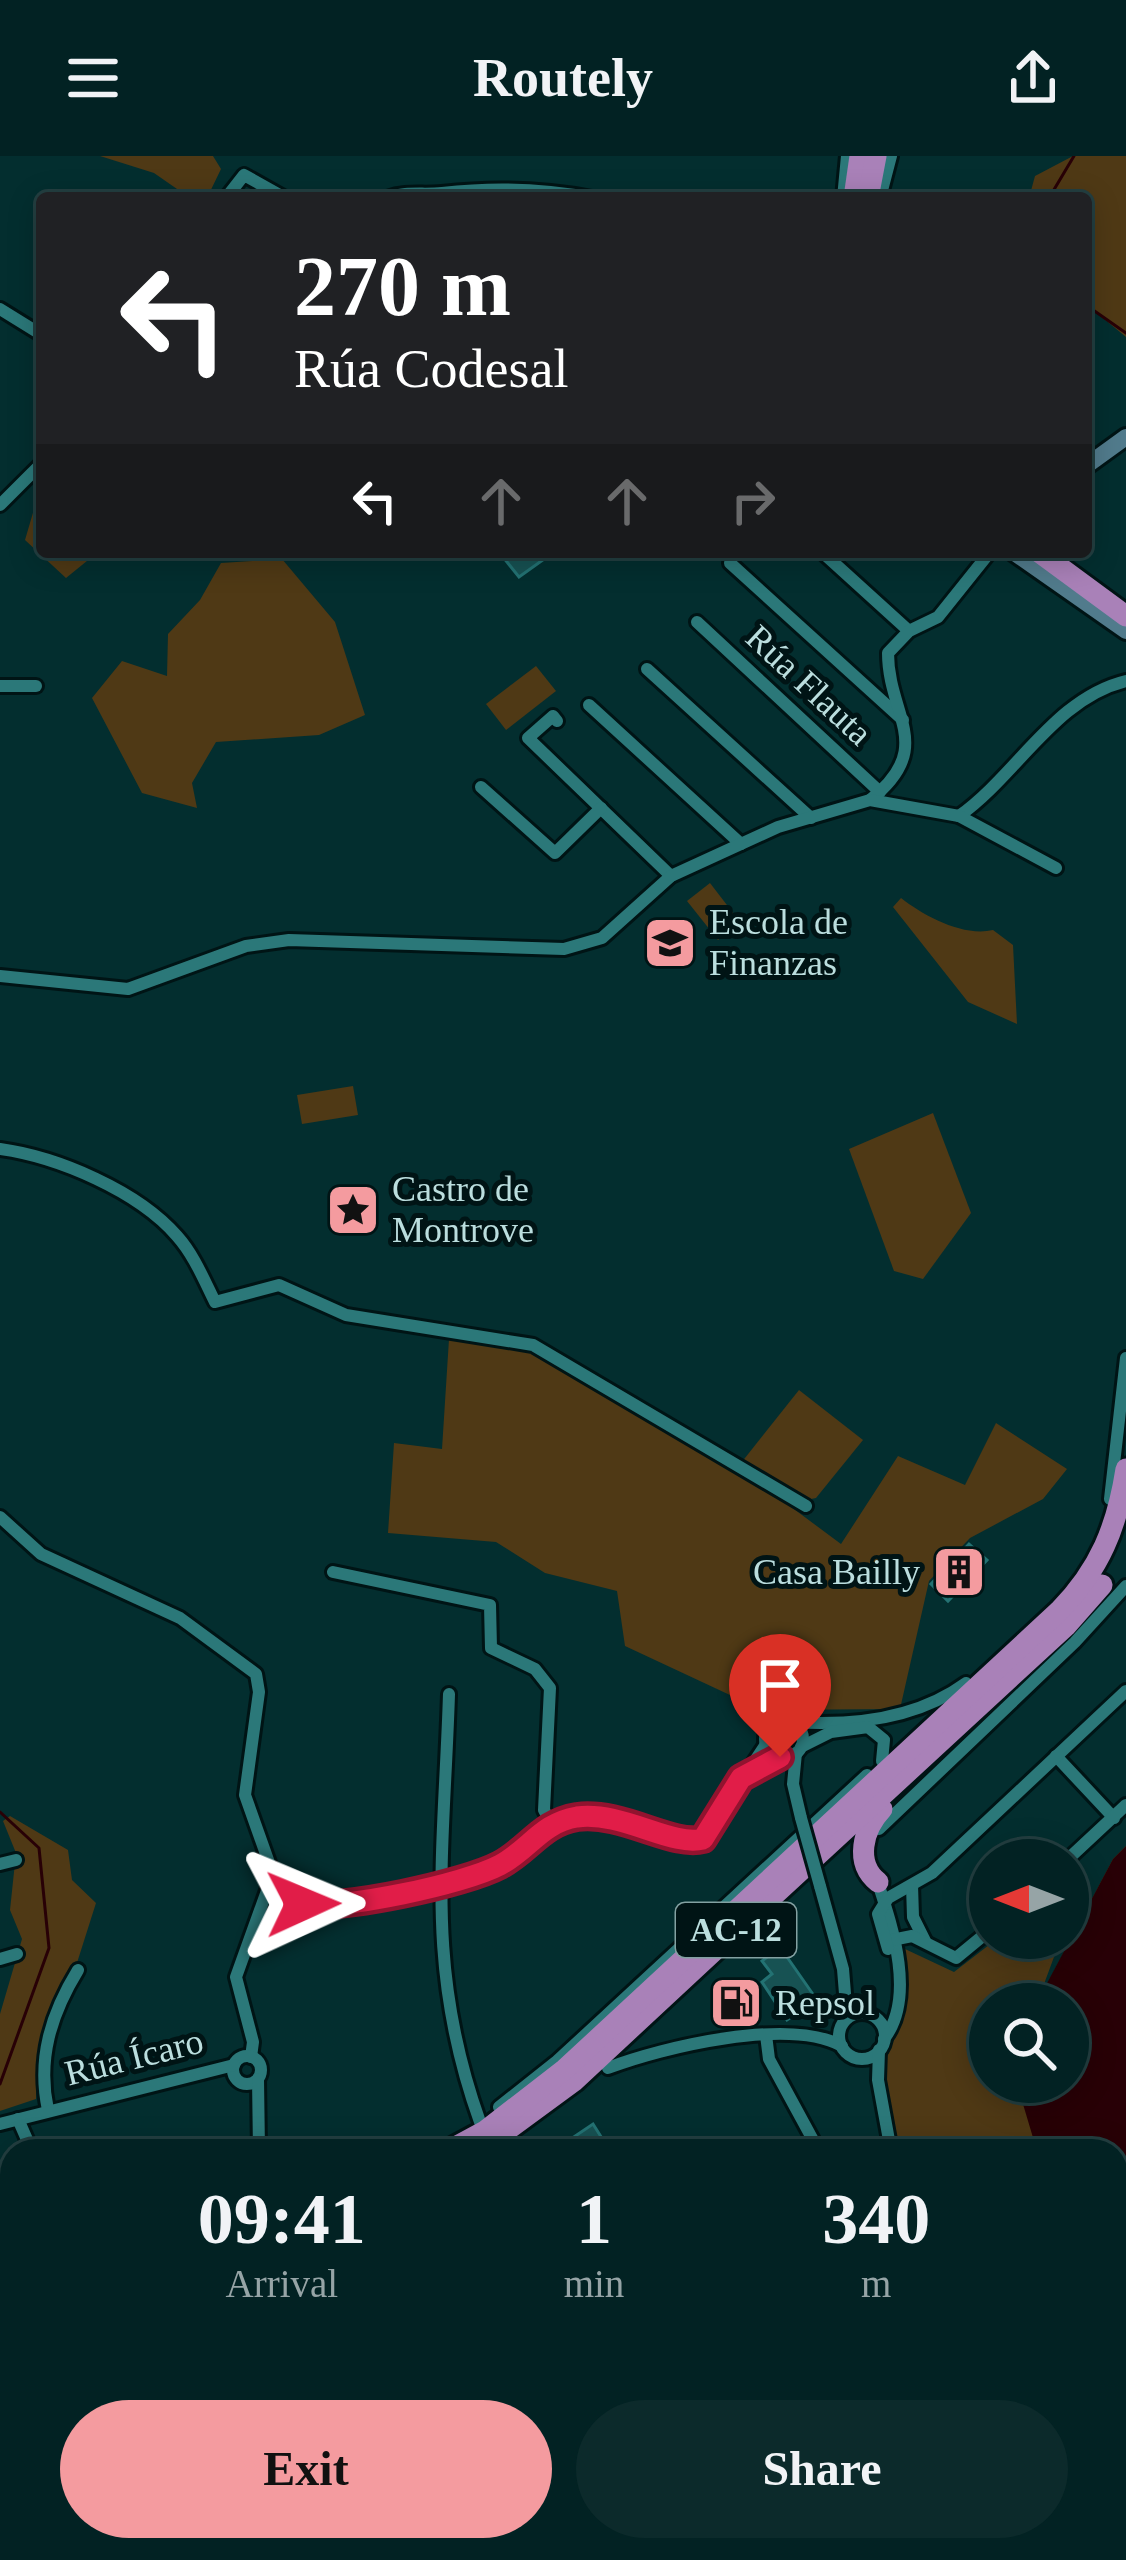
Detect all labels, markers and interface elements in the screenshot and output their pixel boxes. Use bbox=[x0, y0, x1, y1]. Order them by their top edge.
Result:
icon: menu bbox=[60, 45, 126, 111]
icon: share bbox=[1000, 45, 1066, 111]
text: Routely bbox=[473, 48, 653, 108]
icon: left bbox=[96, 240, 252, 396]
text: 270 m bbox=[294, 240, 511, 333]
text: Rúa Codesal bbox=[294, 339, 568, 399]
icon: left bbox=[342, 468, 408, 534]
icon: ahead bbox=[468, 468, 534, 534]
icon: ahead bbox=[594, 468, 660, 534]
icon: right bbox=[720, 468, 786, 534]
street label: Rúa Flauta bbox=[738, 617, 880, 753]
place label: Escola de Finanzas bbox=[709, 902, 848, 983]
school or university icon: Escola de Finanzas bbox=[642, 915, 698, 971]
place label: Castro de Montrove bbox=[392, 1169, 534, 1250]
place icon: Castro de Montrove bbox=[325, 1182, 381, 1238]
building icon: Casa Bailly bbox=[931, 1544, 987, 1600]
place label: Casa Bailly bbox=[753, 1552, 920, 1592]
pin bbox=[729, 1634, 831, 1757]
icon: arrive bbox=[747, 1652, 813, 1718]
north arrow bbox=[969, 1839, 1089, 1959]
map controls bbox=[969, 1839, 1089, 2103]
position arrow bbox=[240, 1841, 366, 1967]
road number: AC-12 bbox=[676, 1903, 796, 1957]
fuel station icon: Repsol bbox=[708, 1975, 764, 2031]
place label: Repsol bbox=[775, 1983, 875, 2023]
button: search bbox=[969, 1983, 1089, 2103]
street label: Rúa Ícaro bbox=[61, 2021, 207, 2093]
text: 09:41 bbox=[198, 2179, 366, 2259]
text: 1 bbox=[576, 2179, 612, 2259]
text: 340 bbox=[822, 2179, 930, 2259]
text: Arrival bbox=[226, 2262, 338, 2305]
text: min bbox=[564, 2262, 624, 2305]
text: m bbox=[861, 2262, 891, 2305]
button: Exit bbox=[60, 2400, 552, 2538]
button: Share bbox=[576, 2400, 1068, 2538]

